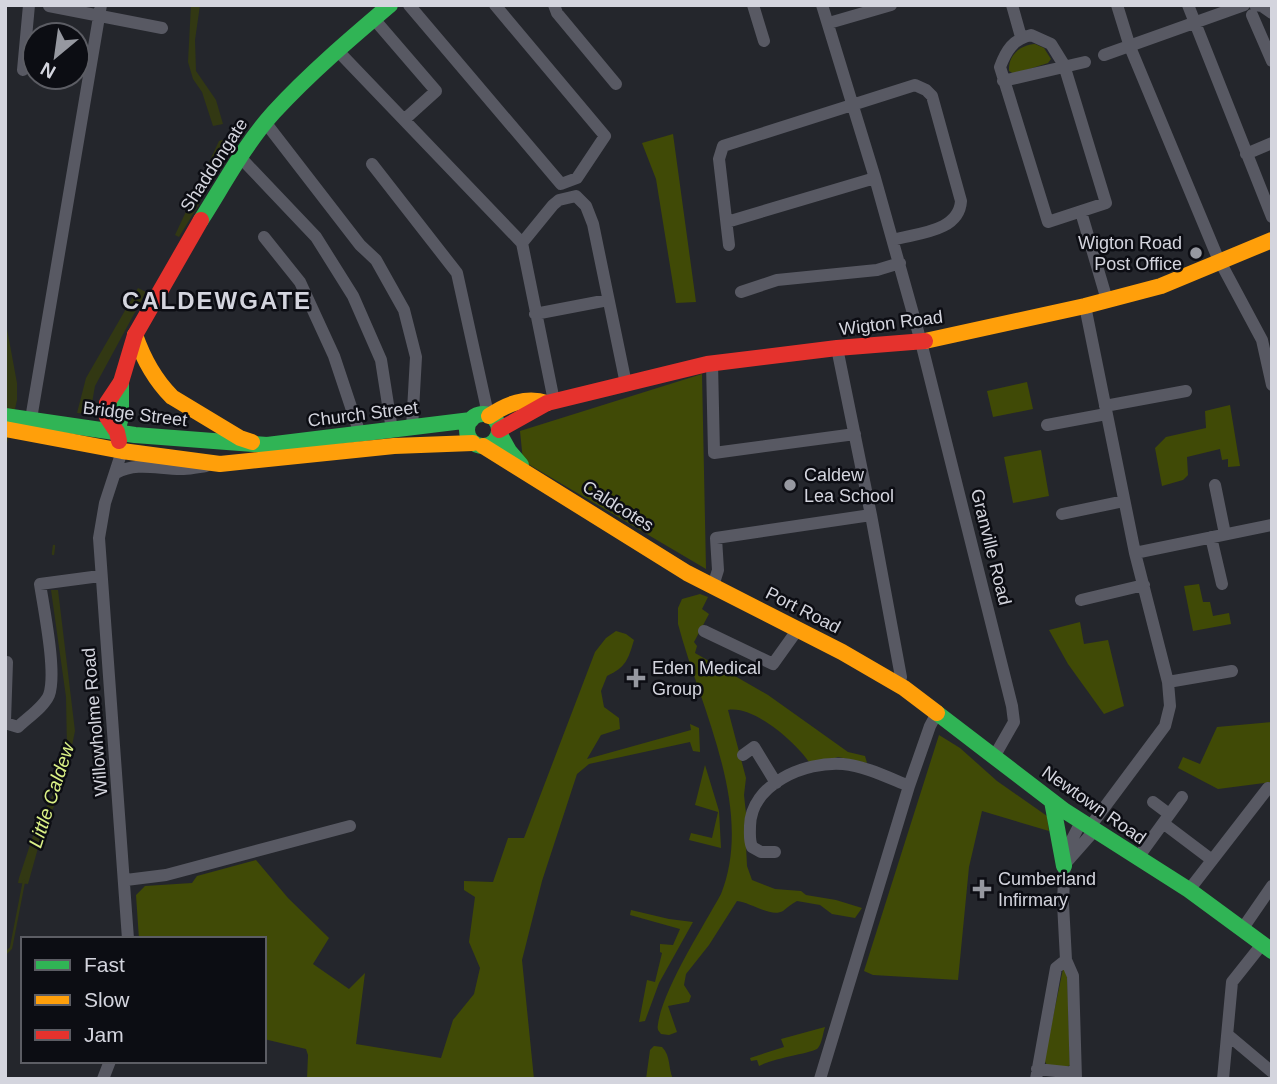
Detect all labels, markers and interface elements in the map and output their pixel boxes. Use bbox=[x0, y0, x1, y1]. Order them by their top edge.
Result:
north arrow bbox=[21, 21, 91, 91]
text: N bbox=[37, 58, 59, 83]
street label: Shaddongate bbox=[176, 115, 252, 215]
place label: Wigton Road Post Office bbox=[1078, 233, 1182, 274]
marker: Wigton Road Post Office bbox=[1188, 245, 1204, 261]
district label: CALDEWGATE bbox=[122, 287, 312, 314]
street label: Wigton Road bbox=[838, 307, 944, 339]
street label: Church Street bbox=[307, 397, 419, 431]
street label: Bridge Street bbox=[82, 398, 188, 430]
place label: Caldew Lea School bbox=[804, 465, 894, 506]
street label: Caldcotes bbox=[579, 476, 657, 536]
marker: Caldew Lea School bbox=[782, 477, 798, 493]
street label: Granville Road bbox=[967, 487, 1015, 607]
street label: Port Road bbox=[762, 583, 844, 637]
street label: Willowholme Road bbox=[79, 647, 111, 797]
place label: Eden Medical Group bbox=[652, 658, 761, 699]
marker: Eden Medical Group bbox=[626, 668, 646, 688]
water label: Little Caldew bbox=[25, 739, 79, 850]
street label: Newtown Road bbox=[1038, 762, 1150, 848]
place label: Cumberland Infirmary bbox=[998, 869, 1096, 910]
marker: Cumberland Infirmary bbox=[972, 879, 992, 899]
legend bbox=[21, 937, 266, 1063]
text: Fast bbox=[84, 953, 125, 976]
text: Slow bbox=[84, 988, 130, 1011]
text: Jam bbox=[84, 1023, 124, 1046]

